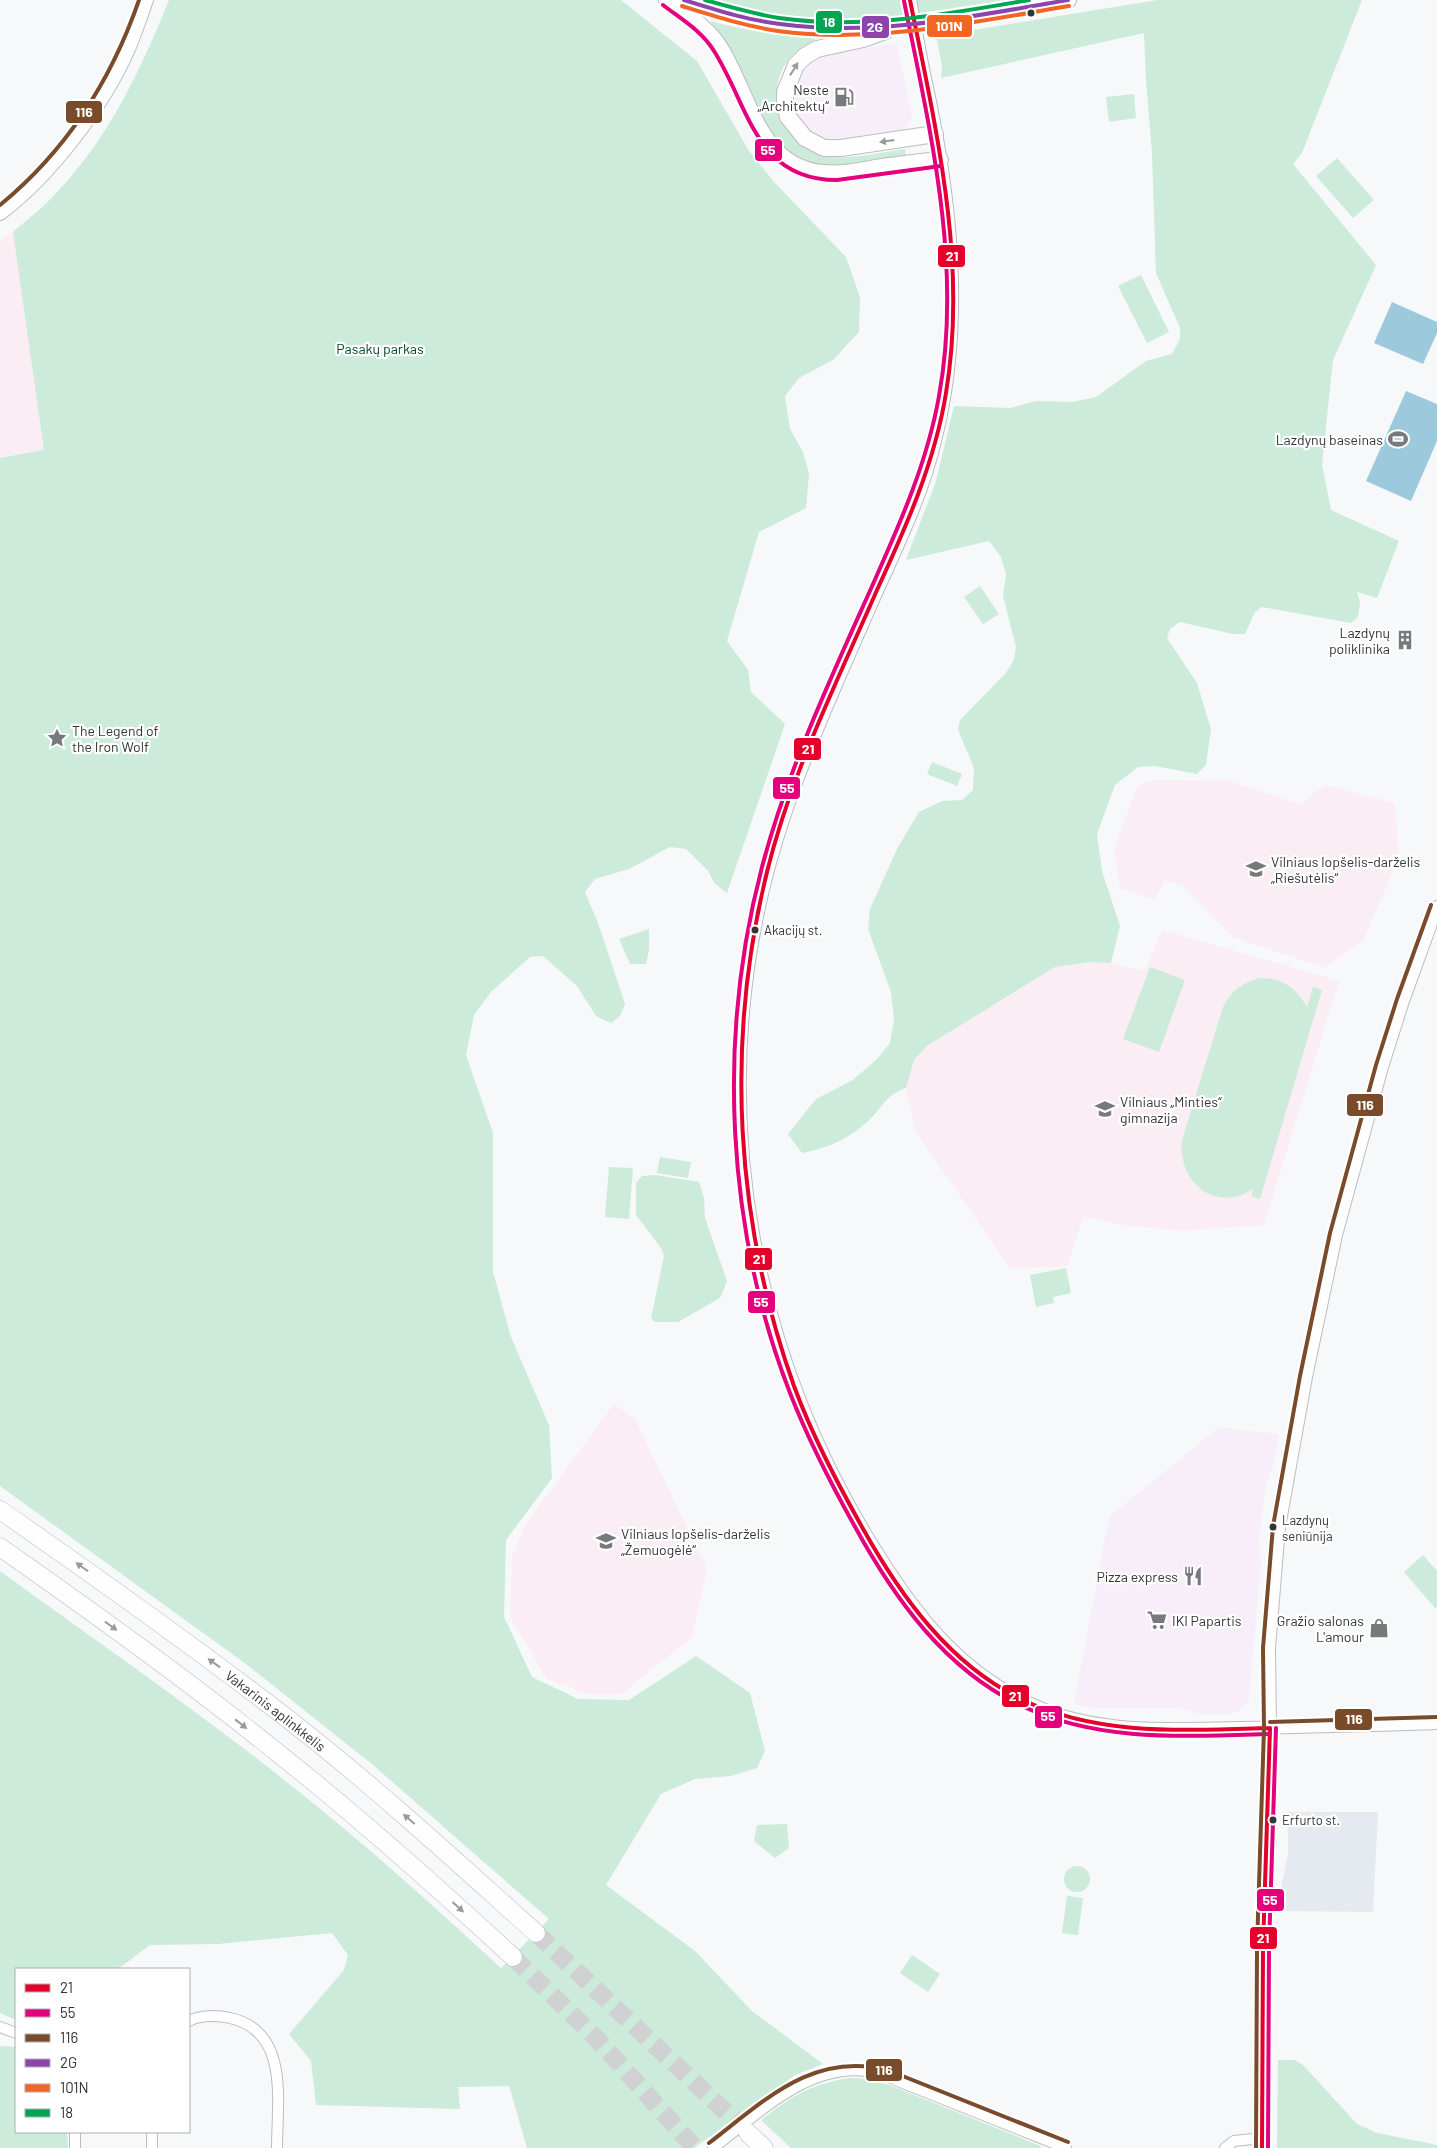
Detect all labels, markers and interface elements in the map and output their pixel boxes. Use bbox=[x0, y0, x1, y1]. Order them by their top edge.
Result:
unlabelled marker bbox=[1026, 8, 1036, 18]
line badge: 18 bbox=[815, 10, 843, 34]
text: 18 bbox=[823, 13, 836, 30]
line badge: 101N bbox=[926, 14, 973, 38]
line badge: 2G bbox=[861, 15, 890, 39]
text: 101N bbox=[935, 17, 963, 34]
text: 2G bbox=[867, 18, 883, 35]
one-way arrow bbox=[790, 63, 799, 76]
place label: Neste „Architektų“ bbox=[757, 81, 829, 114]
fuel station icon: Neste „Architektų“ bbox=[833, 86, 855, 108]
line badge: 116 bbox=[65, 100, 103, 124]
text: 116 bbox=[75, 103, 93, 120]
line badge: 55 bbox=[754, 138, 783, 162]
one-way arrow bbox=[879, 138, 895, 146]
text: 55 bbox=[760, 141, 776, 158]
line badge: 21 bbox=[937, 244, 966, 268]
text: 21 bbox=[946, 247, 958, 264]
park label: Pasakų parkas bbox=[336, 340, 424, 357]
sports icon: Lazdynų baseinas bbox=[1387, 428, 1409, 450]
place label: Lazdynų baseinas bbox=[1276, 431, 1383, 448]
place label: Lazdynų poliklinika bbox=[1329, 624, 1390, 657]
building icon: Lazdynų poliklinika bbox=[1394, 629, 1416, 651]
place label: The Legend of the Iron Wolf bbox=[72, 722, 158, 755]
place icon: The Legend of the Iron Wolf bbox=[46, 727, 68, 749]
line badge: 21 bbox=[793, 737, 822, 761]
text: 21 bbox=[802, 740, 814, 757]
line badge: 55 bbox=[772, 776, 801, 800]
text: 55 bbox=[779, 779, 795, 796]
place label: Vilniaus lopšelis-darželis „Riešutėlis“ bbox=[1271, 853, 1421, 886]
school or university icon: Vilniaus lopšelis-darželis „Riešutėlis“ bbox=[1245, 858, 1267, 880]
place label: Akacijų st. bbox=[764, 922, 822, 938]
marker: Akacijų st. bbox=[750, 925, 760, 935]
place label: Vilniaus „Minties“ gimnazija bbox=[1120, 1093, 1222, 1126]
line badge: 116 bbox=[1346, 1093, 1384, 1117]
text: 116 bbox=[1356, 1096, 1374, 1113]
school or university icon: Vilniaus „Minties“ gimnazija bbox=[1094, 1098, 1116, 1120]
line badge: 21 bbox=[744, 1247, 773, 1271]
text: 21 bbox=[753, 1250, 765, 1267]
line badge: 55 bbox=[747, 1290, 776, 1314]
text: 55 bbox=[753, 1293, 769, 1310]
place label: Lazdynų seniūnija bbox=[1282, 1512, 1333, 1544]
marker: Lazdynų seniūnija bbox=[1268, 1522, 1278, 1532]
place label: Vilniaus lopšelis-darželis „Žemuogėlė“ bbox=[621, 1525, 771, 1558]
school or university icon: Vilniaus lopšelis-darželis „Žemuogėlė“ bbox=[595, 1530, 617, 1552]
one-way arrow bbox=[76, 1562, 89, 1572]
restaurant icon: Pizza express bbox=[1182, 1565, 1204, 1587]
place label: Pizza express bbox=[1096, 1568, 1178, 1585]
supermarket icon: IKI Papartis bbox=[1146, 1609, 1168, 1631]
place label: IKI Papartis bbox=[1172, 1612, 1242, 1629]
place label: Gražio salonas L'amour bbox=[1277, 1612, 1364, 1645]
shop icon: Gražio salonas L'amour bbox=[1368, 1617, 1390, 1639]
one-way arrow bbox=[104, 1621, 117, 1632]
one-way arrow bbox=[207, 1658, 221, 1668]
street label: Vakarinis aplinkkelis bbox=[222, 1666, 330, 1755]
line badge: 21 bbox=[1001, 1684, 1030, 1708]
text: 21 bbox=[1009, 1687, 1021, 1704]
line badge: 55 bbox=[1034, 1705, 1063, 1729]
text: 55 bbox=[1040, 1707, 1056, 1724]
line badge: 116 bbox=[1334, 1708, 1373, 1731]
text: 116 bbox=[1345, 1710, 1363, 1727]
one-way arrow bbox=[234, 1718, 247, 1729]
place label: Erfurto st. bbox=[1282, 1812, 1340, 1828]
one-way arrow bbox=[402, 1814, 415, 1825]
marker: Erfurto st. bbox=[1268, 1815, 1278, 1825]
line badge: 55 bbox=[1256, 1888, 1285, 1912]
text: 55 bbox=[1262, 1891, 1278, 1908]
one-way arrow bbox=[452, 1901, 464, 1913]
line badge: 21 bbox=[1249, 1926, 1278, 1950]
text: 21 bbox=[1257, 1929, 1269, 1946]
legend bbox=[15, 1968, 190, 2133]
text: 21 bbox=[60, 1978, 73, 1996]
text: 55 bbox=[60, 2003, 75, 2021]
text: 116 bbox=[60, 2028, 78, 2046]
text: 2G bbox=[60, 2053, 77, 2071]
line badge: 116 bbox=[865, 2058, 903, 2082]
text: 116 bbox=[875, 2061, 893, 2078]
text: 101N bbox=[60, 2078, 89, 2096]
text: 18 bbox=[60, 2103, 73, 2121]

